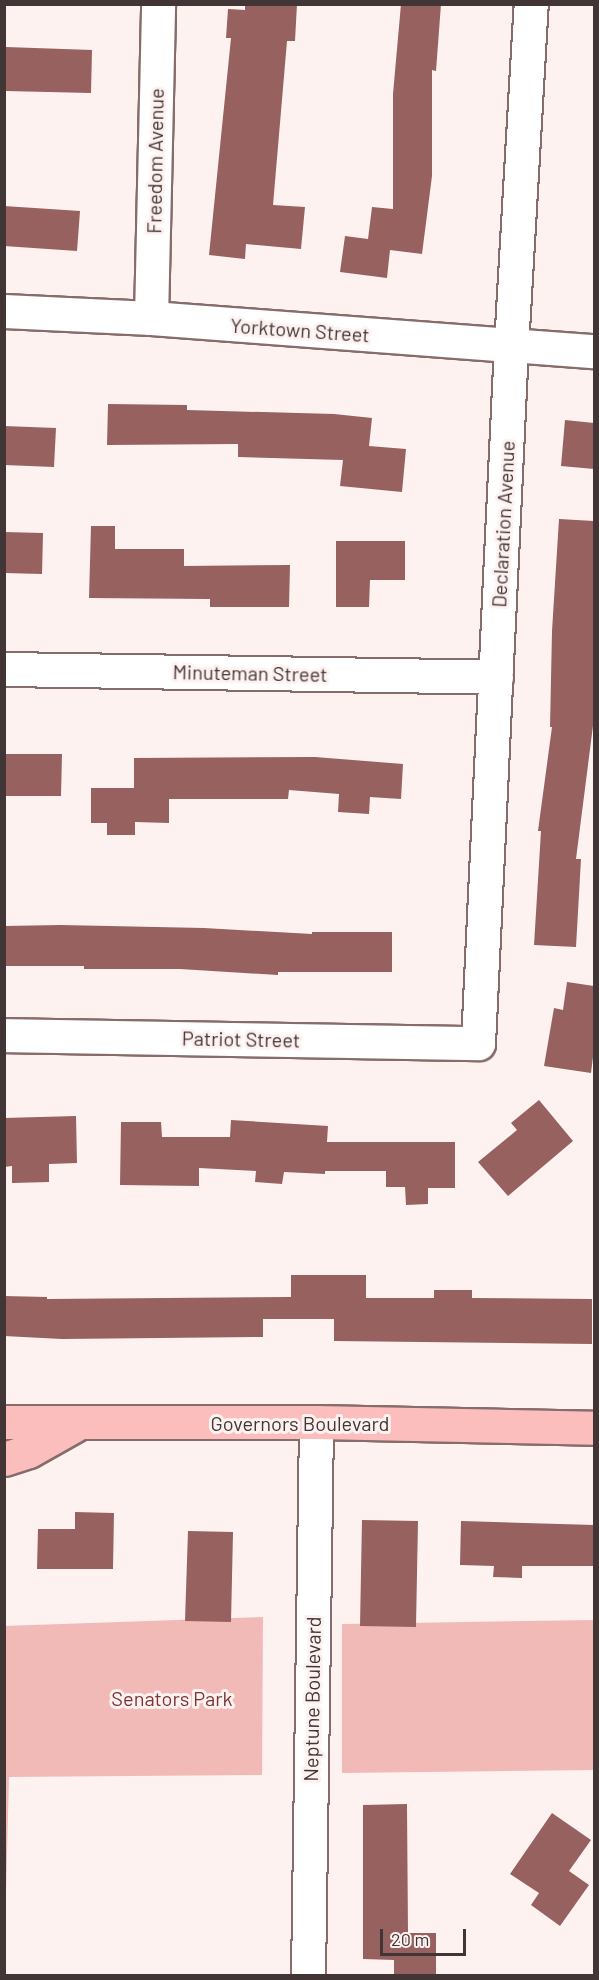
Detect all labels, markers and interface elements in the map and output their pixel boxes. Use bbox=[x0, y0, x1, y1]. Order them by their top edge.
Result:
street label: Freedom Avenue bbox=[142, 88, 168, 234]
street label: Yorktown Street bbox=[230, 313, 370, 347]
street label: Declaration Avenue bbox=[487, 440, 519, 608]
street label: Minuteman Street bbox=[172, 660, 328, 686]
street label: Patriot Street bbox=[182, 1026, 300, 1052]
street label: Governors Boulevard bbox=[211, 1411, 389, 1435]
street label: Neptune Boulevard bbox=[299, 1616, 325, 1782]
park label: Senators Park bbox=[111, 1686, 233, 1710]
scale bar bbox=[383, 1917, 468, 1955]
text: 20 m bbox=[391, 1928, 429, 1950]

